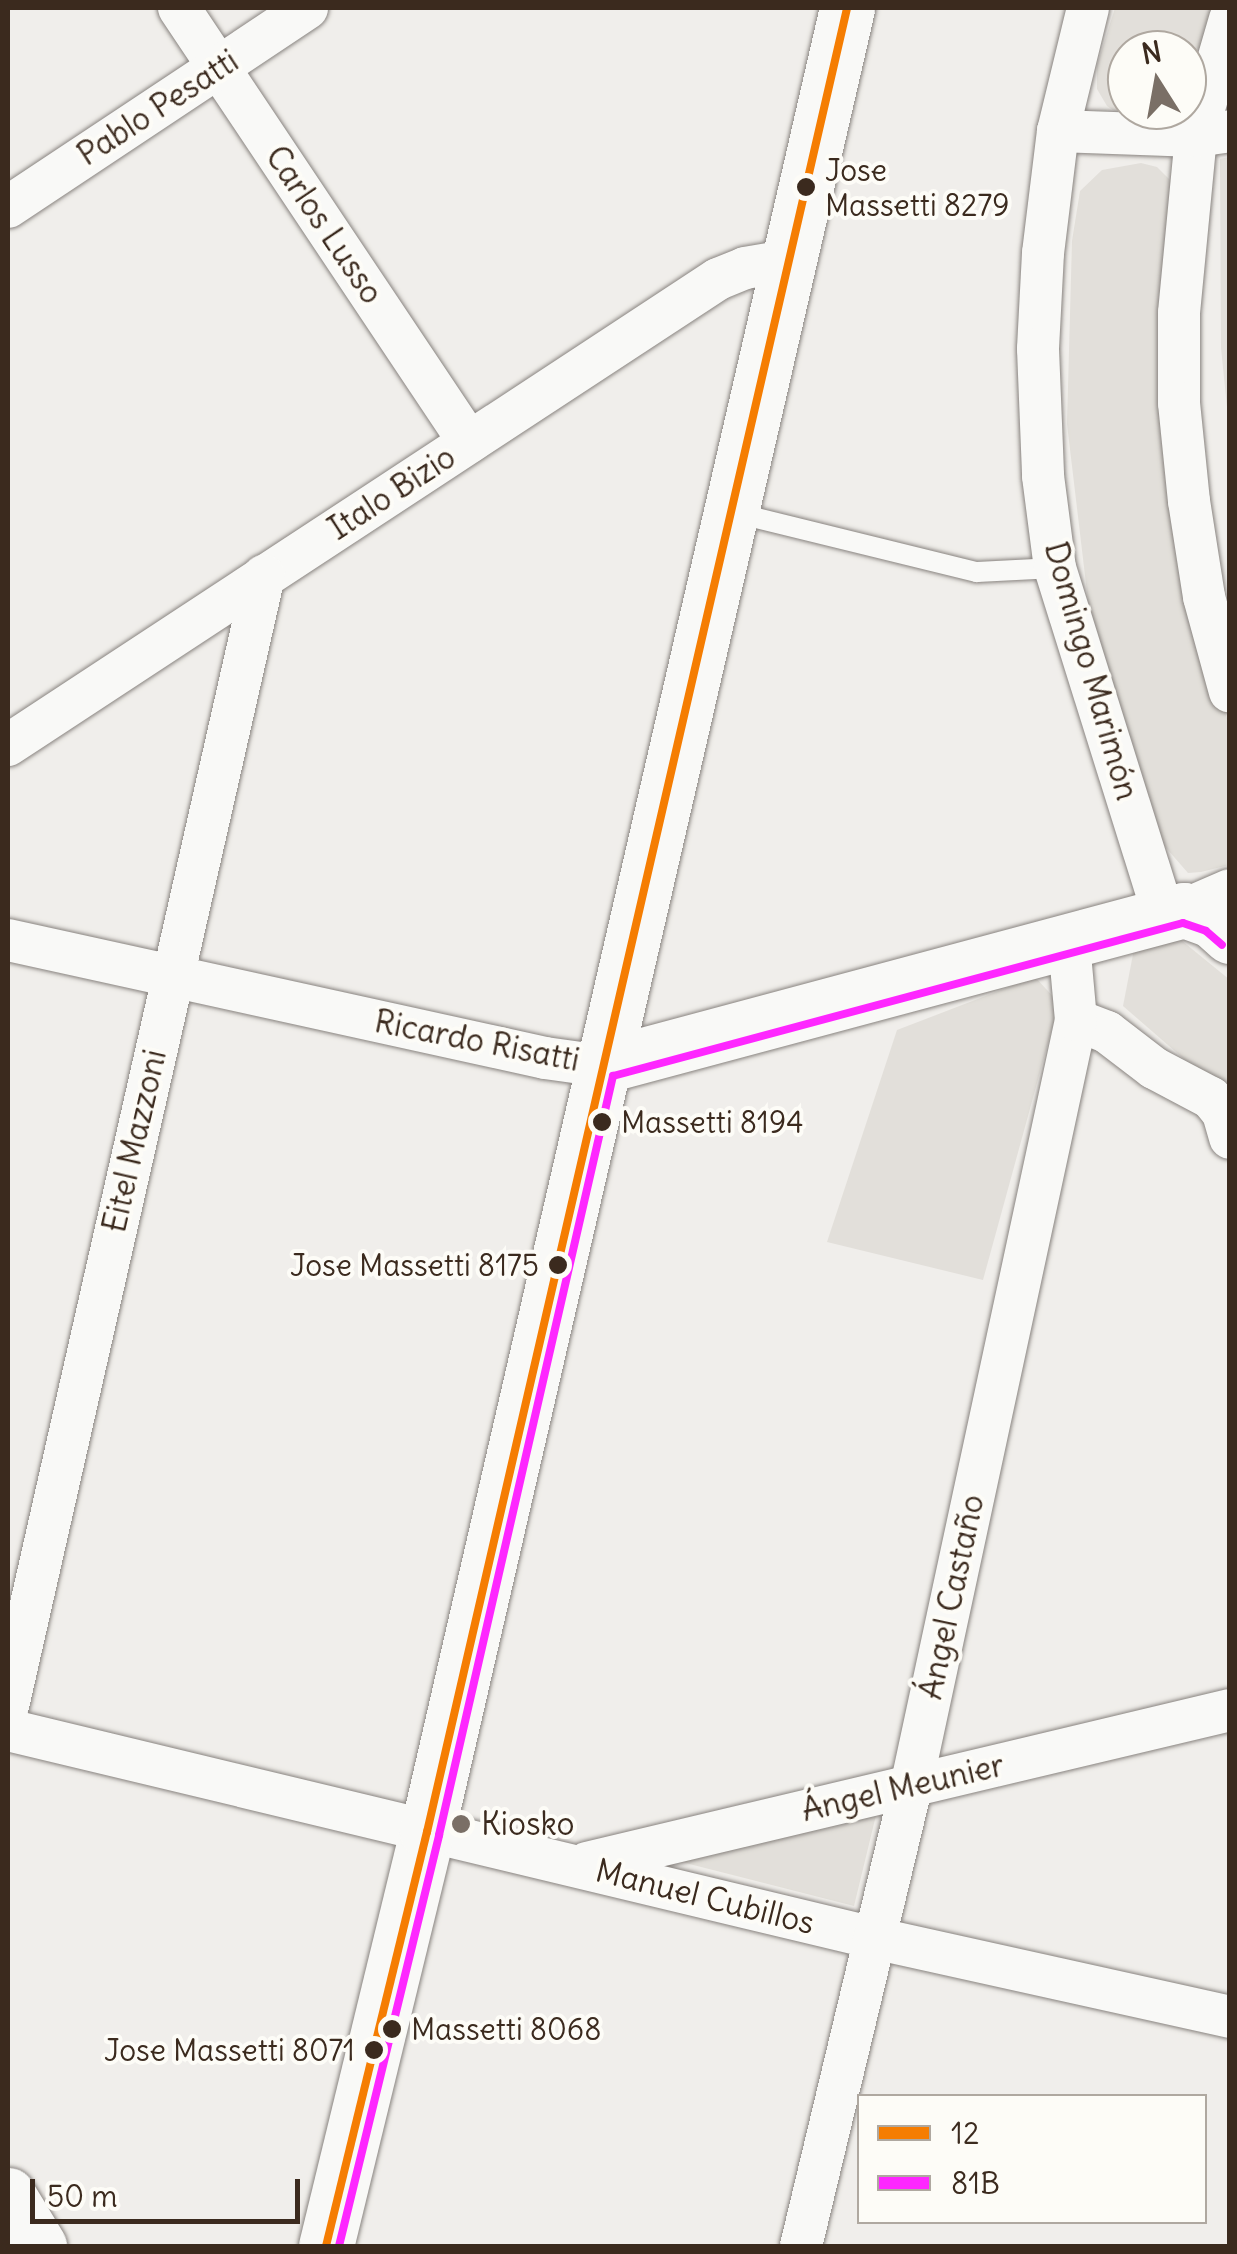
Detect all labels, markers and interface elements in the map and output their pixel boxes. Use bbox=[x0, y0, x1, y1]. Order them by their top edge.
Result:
north arrow bbox=[1107, 30, 1207, 130]
text: N bbox=[1139, 33, 1165, 72]
street label: Pablo Pesatti bbox=[70, 42, 246, 174]
street label: Carlos Lusso bbox=[257, 139, 391, 311]
place label: Jose Massetti 8279 bbox=[825, 152, 1009, 222]
marker: Jose Massetti 8279 bbox=[796, 177, 816, 197]
street label: Italo Bizio bbox=[321, 438, 463, 548]
street label: Domingo Marimón bbox=[1036, 538, 1146, 804]
street label: Ricardo Risatti bbox=[371, 1002, 583, 1080]
street label: Eitel Mazzoni bbox=[95, 1046, 175, 1236]
place label: Massetti 8194 bbox=[621, 1104, 804, 1140]
marker: Massetti 8194 bbox=[592, 1112, 612, 1132]
place label: Jose Massetti 8175 bbox=[290, 1247, 539, 1283]
marker: Jose Massetti 8175 bbox=[548, 1255, 568, 1275]
street label: Ángel Castaño bbox=[912, 1491, 992, 1703]
street label: Ángel Meunier bbox=[798, 1746, 1008, 1830]
place label: Kiosko bbox=[481, 1805, 575, 1843]
marker: Kiosko bbox=[450, 1813, 472, 1835]
street label: Manuel Cubillos bbox=[592, 1851, 818, 1943]
place label: Massetti 8068 bbox=[411, 2011, 601, 2047]
marker: Massetti 8068 bbox=[382, 2019, 402, 2039]
place label: Jose Massetti 8071 bbox=[104, 2032, 355, 2068]
marker: Jose Massetti 8071 bbox=[364, 2040, 384, 2060]
legend bbox=[857, 2094, 1207, 2224]
text: 12 bbox=[951, 2114, 979, 2152]
scale bar bbox=[35, 2159, 305, 2221]
text: 81B bbox=[951, 2164, 1000, 2202]
text: 50 m bbox=[47, 2177, 117, 2215]

